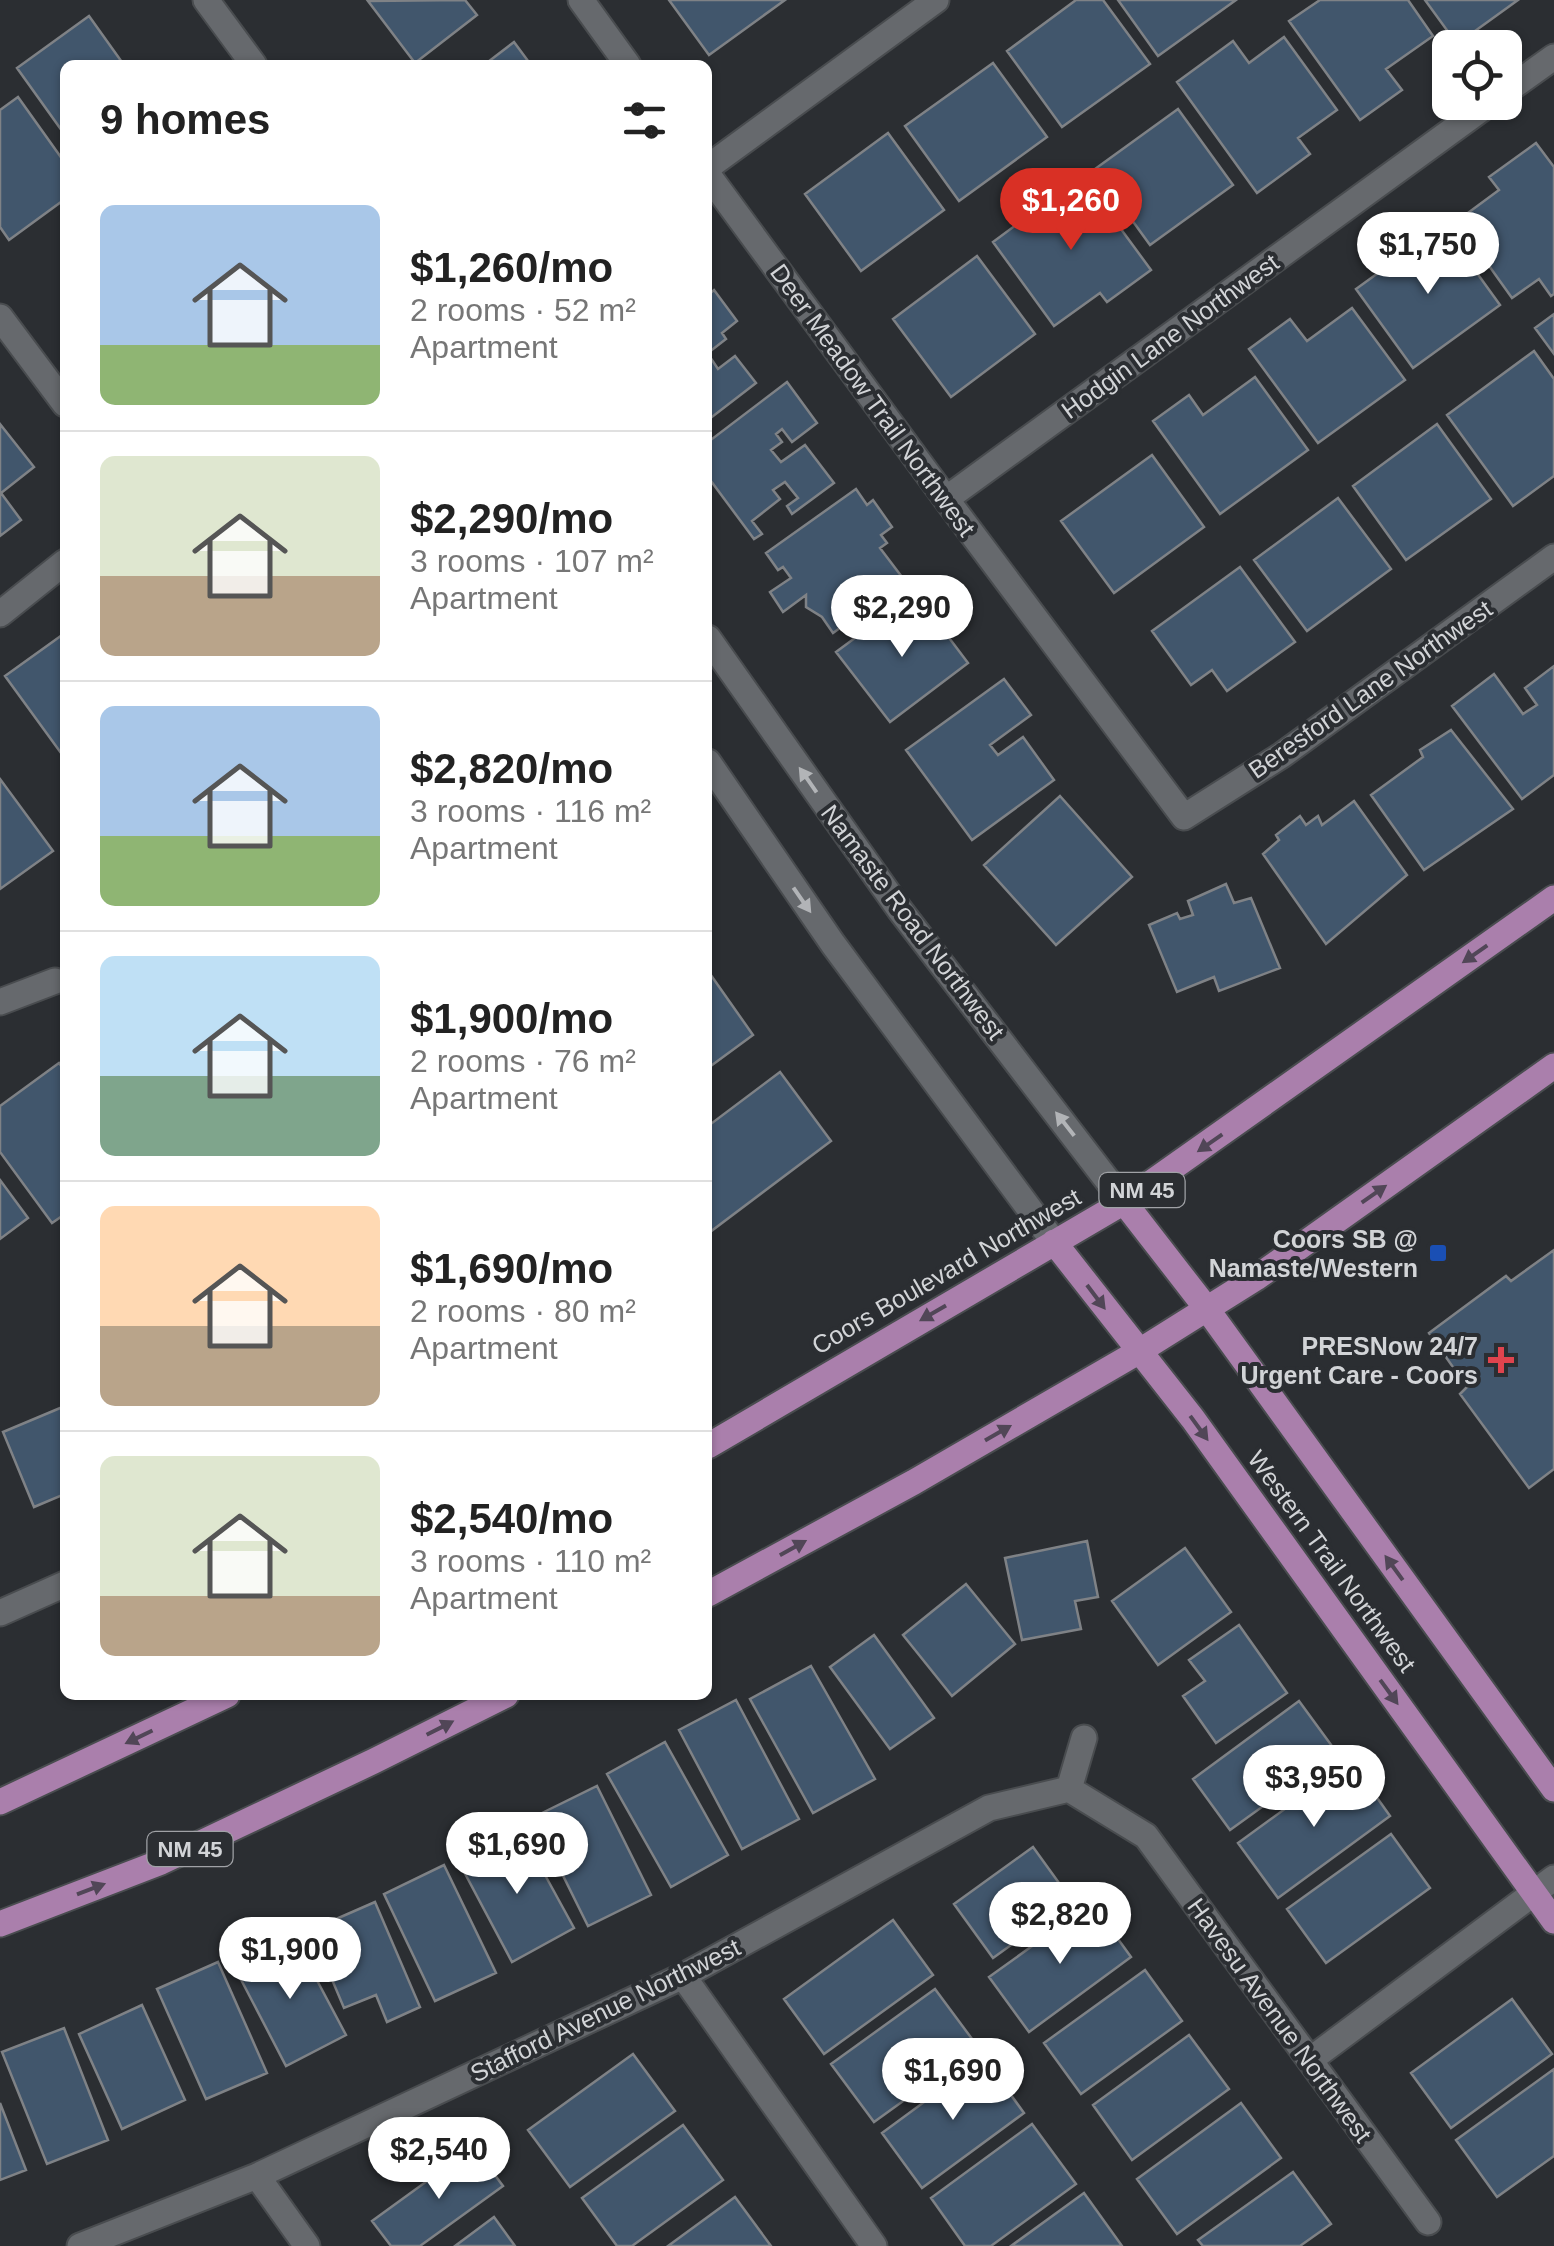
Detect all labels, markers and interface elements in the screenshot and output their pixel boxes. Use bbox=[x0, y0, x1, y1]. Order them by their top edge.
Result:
map controls bbox=[1432, 30, 1522, 120]
button: locate bbox=[1432, 30, 1522, 120]
icon: filters bbox=[617, 93, 672, 148]
text: 9 homes bbox=[100, 96, 270, 143]
pin: $1,260 bbox=[990, 168, 1152, 253]
text: $1,260 bbox=[1022, 182, 1120, 218]
pin: $1,750 bbox=[1347, 212, 1509, 297]
text: $1,750 bbox=[1379, 226, 1477, 262]
text: $1,260/mo bbox=[410, 244, 613, 291]
icon: home bbox=[180, 245, 300, 365]
street label: Hodgin Lane Northwest bbox=[1056, 248, 1284, 424]
street label: Deer Meadow Trail Northwest bbox=[765, 259, 981, 541]
text: 2 rooms · 52 m² bbox=[410, 292, 636, 328]
text: Apartment bbox=[410, 329, 558, 365]
text: $2,290/mo bbox=[410, 495, 613, 542]
icon: home bbox=[180, 496, 300, 616]
text: 3 rooms · 107 m² bbox=[410, 543, 654, 579]
pin: $2,290 bbox=[821, 575, 983, 660]
text: Apartment bbox=[410, 580, 558, 616]
text: $2,290 bbox=[853, 589, 951, 625]
street label: Beresford Lane Northwest bbox=[1243, 594, 1497, 784]
text: $2,820/mo bbox=[410, 745, 613, 792]
icon: home bbox=[180, 746, 300, 866]
one-way arrow bbox=[799, 767, 818, 793]
text: 3 rooms · 116 m² bbox=[410, 793, 651, 829]
street label: Namaste Road Northwest bbox=[816, 799, 1010, 1045]
text: Apartment bbox=[410, 830, 558, 866]
one-way arrow bbox=[792, 887, 811, 914]
one-way arrow bbox=[1461, 944, 1488, 964]
text: $1,900/mo bbox=[410, 995, 613, 1042]
icon: home bbox=[180, 996, 300, 1116]
text: 2 rooms · 76 m² bbox=[410, 1043, 636, 1079]
text: Apartment bbox=[410, 1080, 558, 1116]
one-way arrow bbox=[1055, 1112, 1076, 1137]
one-way arrow bbox=[1197, 1133, 1223, 1152]
road number: NM 45 bbox=[1100, 1173, 1184, 1207]
street label: Coors Boulevard Northwest bbox=[807, 1182, 1085, 1360]
one-way arrow bbox=[1361, 1185, 1387, 1205]
place label: Coors SB @ Namaste/Western bbox=[1209, 1225, 1418, 1282]
marker: Coors SB @ Namaste/Western bbox=[1427, 1242, 1449, 1264]
text: $1,690/mo bbox=[410, 1245, 613, 1292]
icon: home bbox=[180, 1246, 300, 1366]
one-way arrow bbox=[1085, 1284, 1105, 1310]
text: 2 rooms · 80 m² bbox=[410, 1293, 636, 1329]
one-way arrow bbox=[919, 1304, 947, 1321]
text: Apartment bbox=[410, 1330, 558, 1366]
place label: PRESNow 24/7 Urgent Care - Coors bbox=[1240, 1332, 1478, 1389]
marker: PRESNow 24/7 Urgent Care - Coors bbox=[1488, 1347, 1514, 1373]
one-way arrow bbox=[1188, 1415, 1208, 1441]
one-way arrow bbox=[984, 1425, 1012, 1442]
street label: Western Trail Northwest bbox=[1242, 1445, 1422, 1677]
text: $2,540/mo bbox=[410, 1495, 613, 1542]
icon: home bbox=[180, 1496, 300, 1616]
one-way arrow bbox=[779, 1540, 808, 1557]
text: 3 rooms · 110 m² bbox=[410, 1543, 651, 1579]
one-way arrow bbox=[1385, 1555, 1405, 1581]
text: Apartment bbox=[410, 1580, 558, 1616]
one-way arrow bbox=[1379, 1679, 1398, 1705]
one-way arrow bbox=[425, 1720, 454, 1737]
one-way arrow bbox=[124, 1728, 153, 1745]
pin: $3,950 bbox=[1233, 1745, 1395, 1830]
text: $3,950 bbox=[1265, 1759, 1363, 1795]
pin: $1,690 bbox=[436, 1812, 598, 1897]
text: $1,690 bbox=[468, 1826, 566, 1862]
road number: NM 45 bbox=[148, 1832, 232, 1866]
one-way arrow bbox=[76, 1881, 106, 1896]
pin: $2,820 bbox=[979, 1882, 1141, 1967]
street label: Havesu Avenue Northwest bbox=[1182, 1893, 1378, 2147]
text: $2,820 bbox=[1011, 1896, 1109, 1932]
pin: $1,900 bbox=[209, 1917, 371, 2002]
text: $1,900 bbox=[241, 1931, 339, 1967]
street label: Stafford Avenue Northwest bbox=[466, 1932, 744, 2088]
pin: $1,690 bbox=[872, 2038, 1034, 2123]
text: $1,690 bbox=[904, 2052, 1002, 2088]
pin: $2,540 bbox=[358, 2117, 520, 2202]
text: $2,540 bbox=[390, 2131, 488, 2167]

